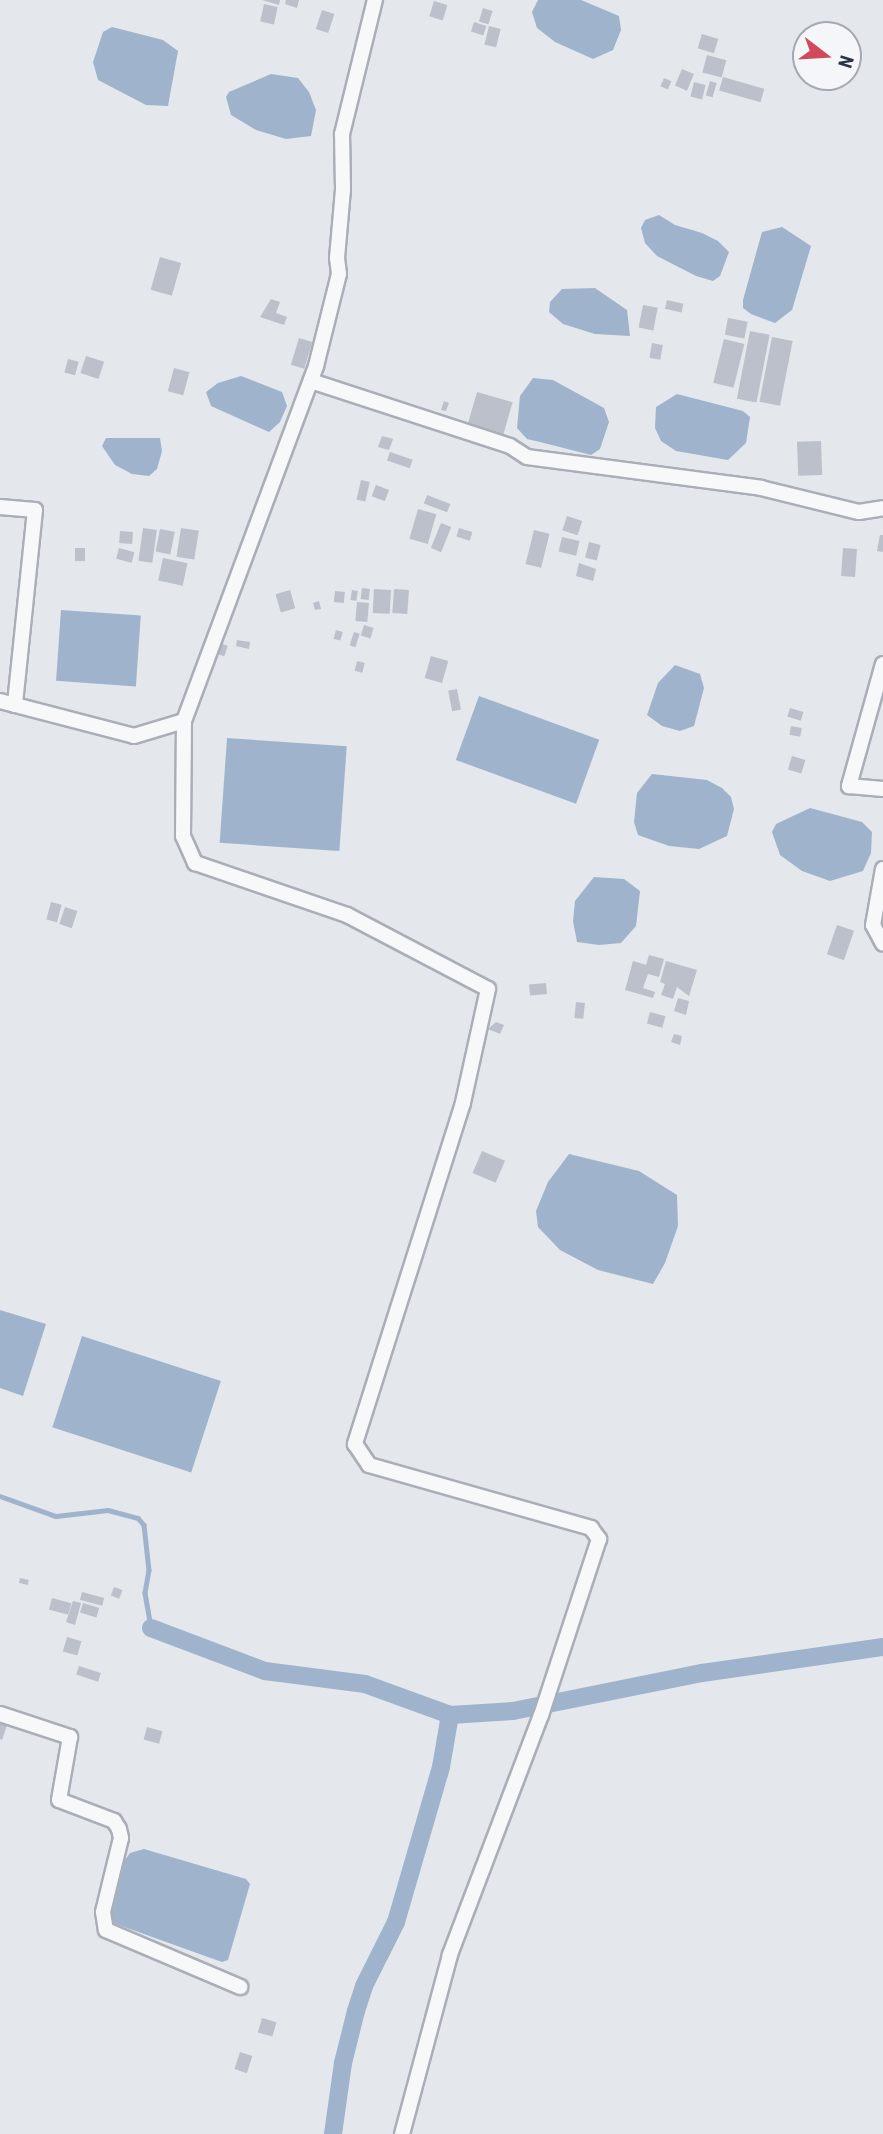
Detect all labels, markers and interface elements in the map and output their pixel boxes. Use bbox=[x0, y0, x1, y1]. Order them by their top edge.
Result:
north arrow bbox=[792, 21, 862, 91]
text: N bbox=[833, 53, 858, 71]

